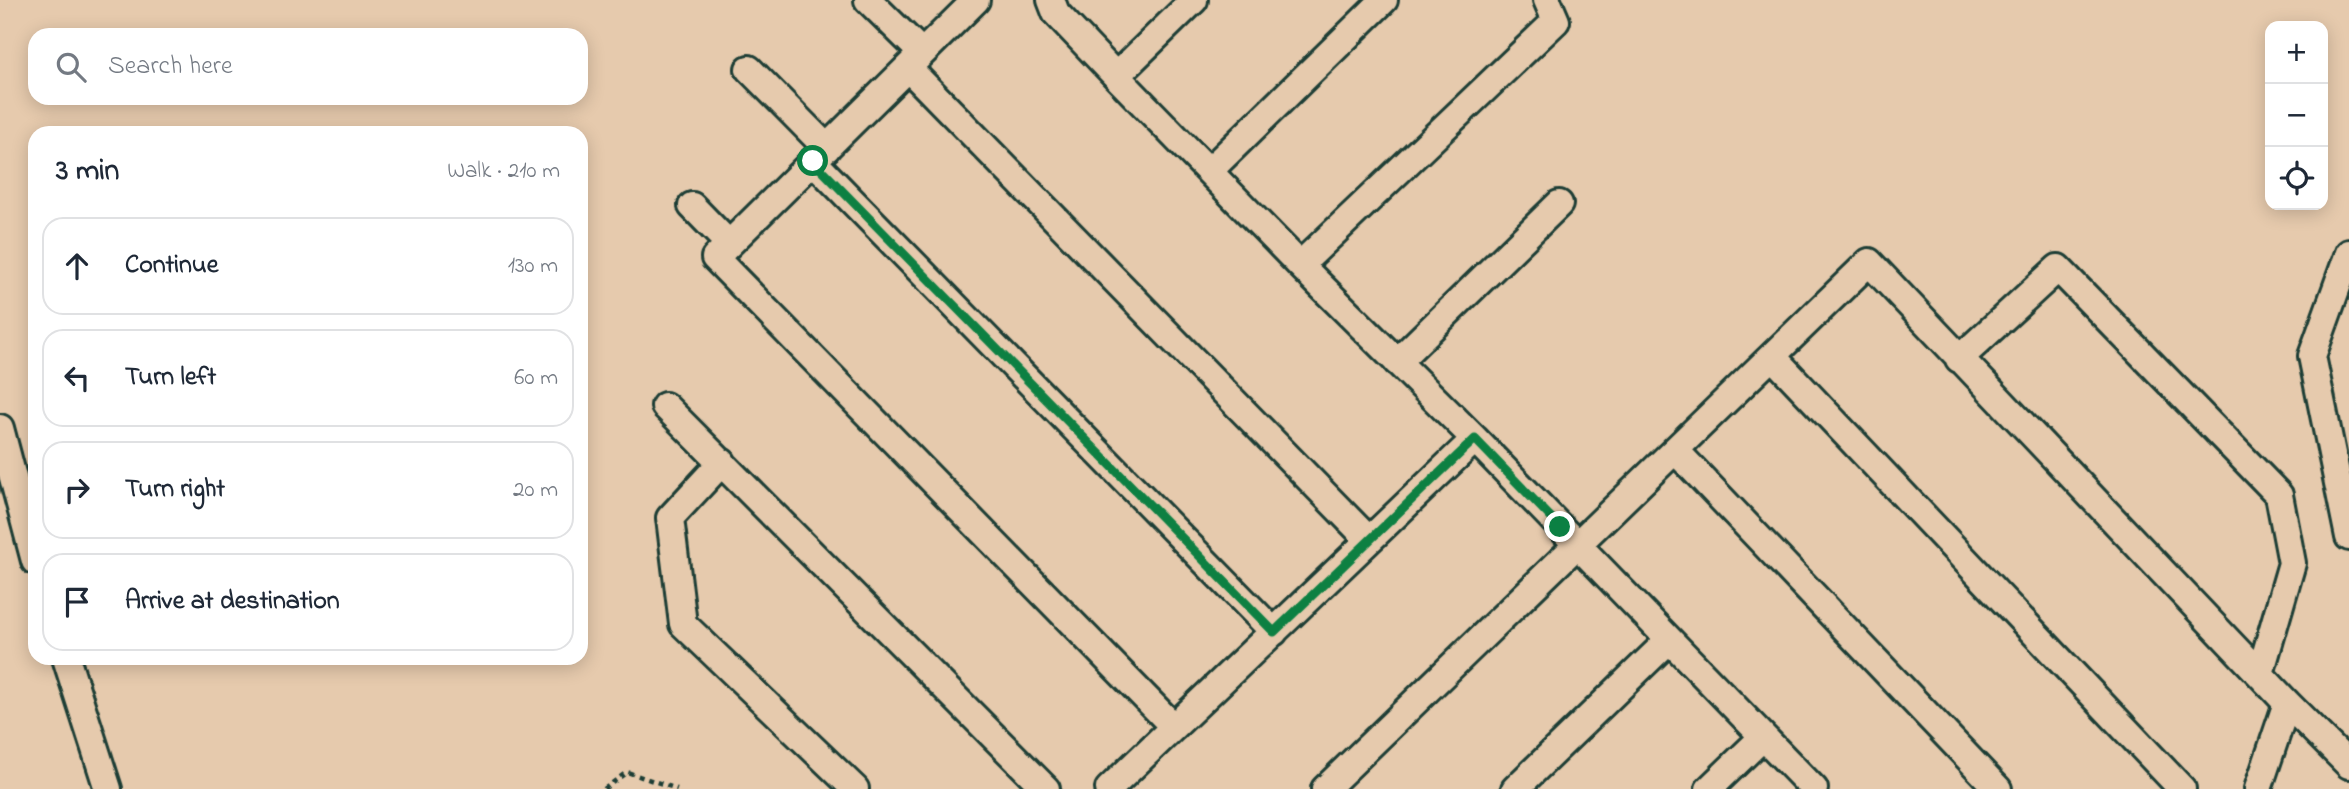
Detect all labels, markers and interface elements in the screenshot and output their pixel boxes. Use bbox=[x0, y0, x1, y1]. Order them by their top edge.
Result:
map controls bbox=[2265, 21, 2328, 210]
button: + bbox=[2265, 21, 2328, 84]
search box bbox=[28, 28, 588, 105]
icon: search bbox=[52, 48, 90, 86]
text: Search here bbox=[108, 48, 233, 86]
button: − bbox=[2265, 84, 2328, 147]
route start bbox=[797, 145, 828, 176]
button: locate bbox=[2265, 147, 2328, 210]
text: 3 min bbox=[56, 150, 119, 194]
text: Walk · 210 m bbox=[447, 155, 560, 188]
icon: ahead bbox=[58, 247, 96, 285]
text: Continue bbox=[125, 247, 218, 285]
text: 130 m bbox=[508, 250, 558, 283]
icon: left bbox=[58, 359, 96, 397]
text: Turn left bbox=[125, 359, 216, 397]
text: 60 m bbox=[514, 362, 558, 395]
icon: right bbox=[58, 471, 96, 509]
text: Turn right bbox=[125, 471, 225, 509]
text: 20 m bbox=[513, 474, 558, 507]
route end bbox=[1544, 511, 1575, 542]
icon: arrive bbox=[58, 583, 96, 621]
text: Arrive at destination bbox=[125, 583, 340, 621]

